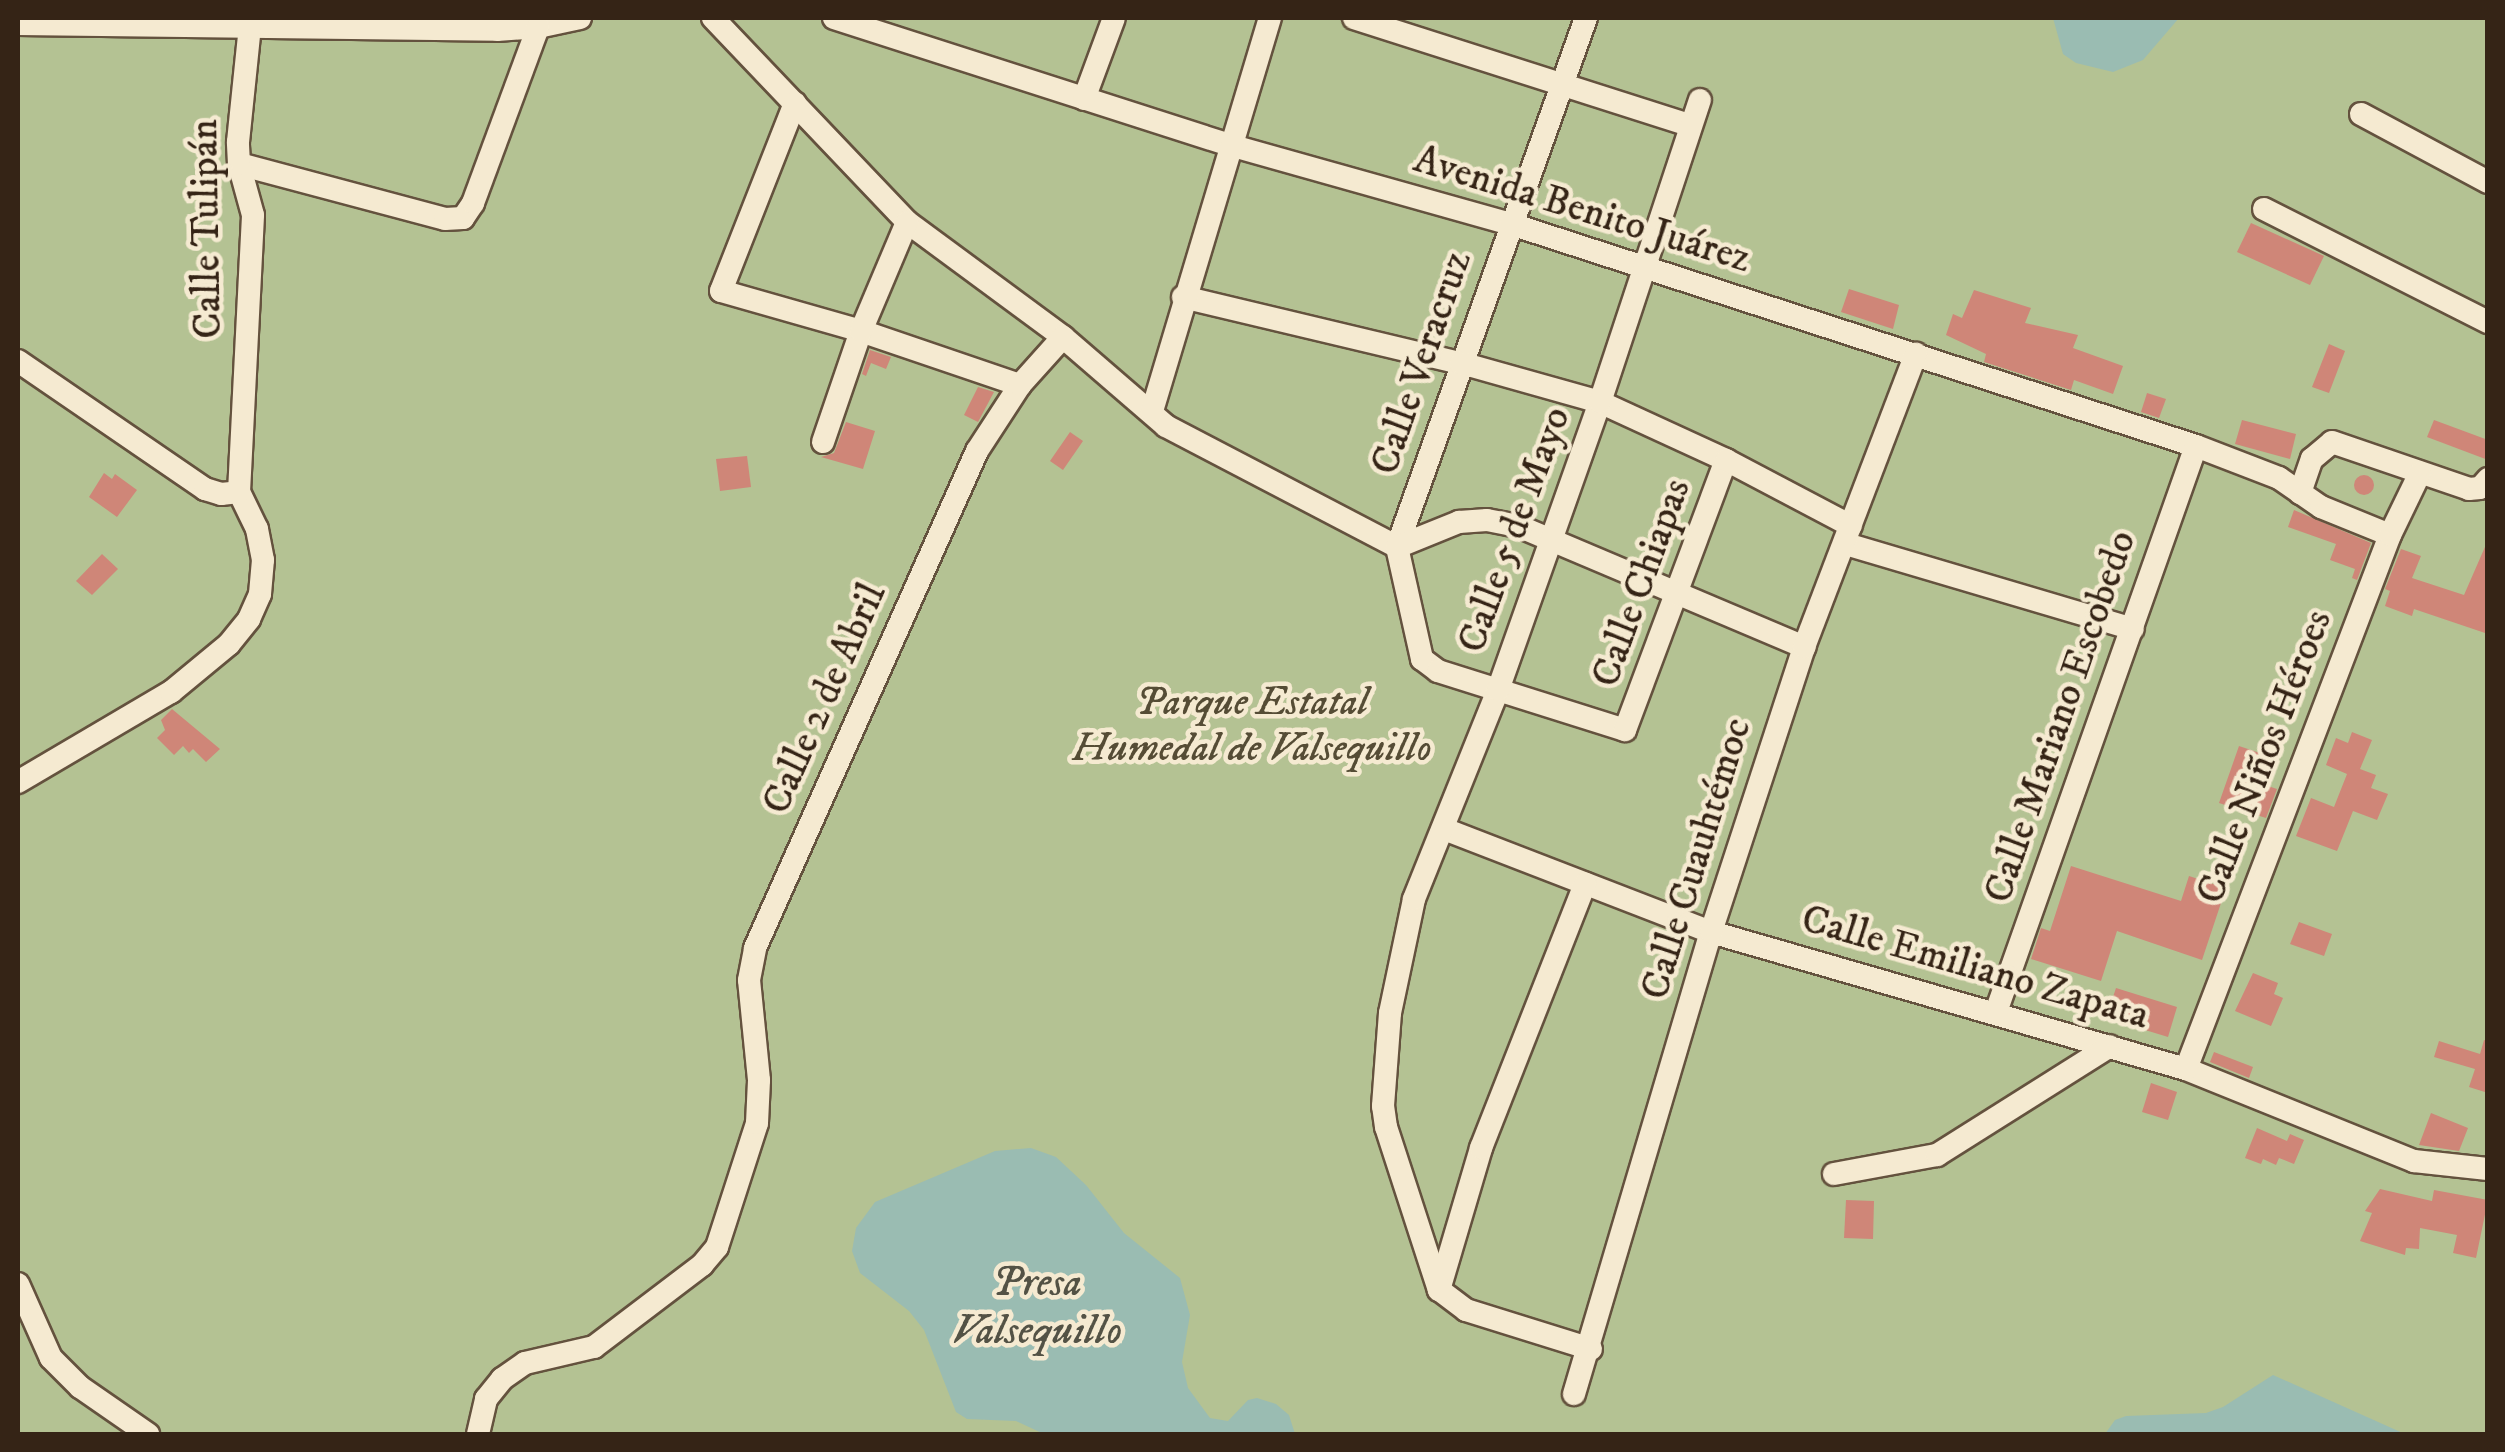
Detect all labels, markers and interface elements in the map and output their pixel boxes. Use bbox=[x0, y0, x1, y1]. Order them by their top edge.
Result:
street label: Calle Tulipán bbox=[181, 119, 233, 339]
street label: Avenida Benito Juárez bbox=[1408, 136, 1756, 284]
street label: Calle Veracruz bbox=[1361, 245, 1483, 481]
street label: Calle 5 de Mayo bbox=[1448, 401, 1582, 659]
street label: Calle Chiapas bbox=[1582, 472, 1702, 694]
street label: Calle Mariano Escobedo bbox=[1975, 525, 2147, 909]
street label: Calle 2 de Abril bbox=[753, 576, 897, 822]
street label: Calle Niños Héroes bbox=[2187, 603, 2343, 911]
park label: Parque Estatal Humedal de Valsequillo bbox=[1072, 679, 1432, 773]
street label: Calle Cuauhtémoc bbox=[1631, 713, 1763, 1005]
street label: Calle Emiliano Zapata bbox=[1796, 895, 2154, 1041]
water label: Presa Valsequillo bbox=[952, 1258, 1122, 1356]

